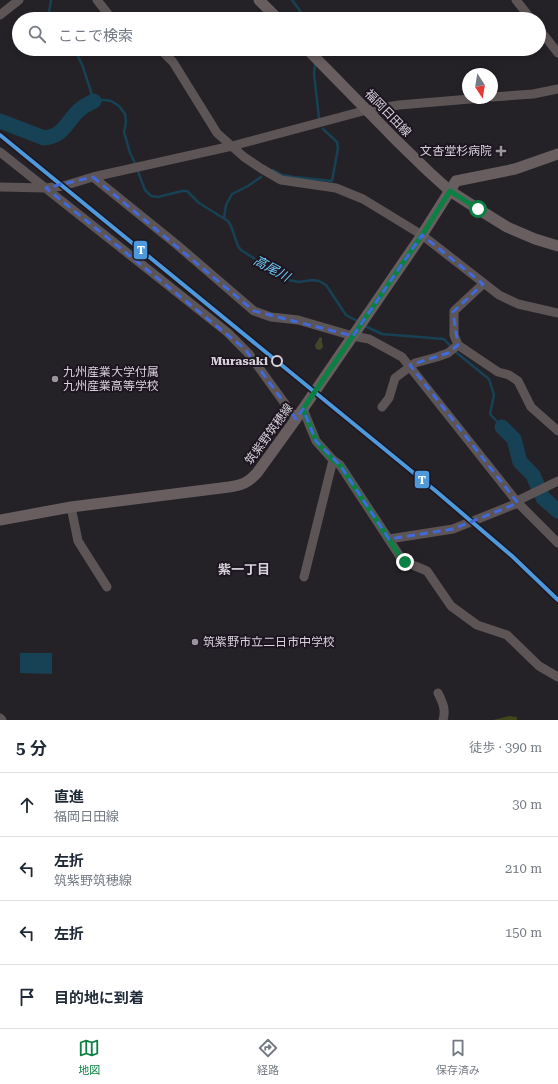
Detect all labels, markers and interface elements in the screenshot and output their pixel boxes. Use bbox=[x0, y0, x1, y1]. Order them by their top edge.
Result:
search box bbox=[12, 12, 546, 56]
icon: search bbox=[26, 23, 48, 45]
text: ここで検索 bbox=[58, 27, 133, 45]
north arrow bbox=[462, 68, 498, 104]
street label: 福岡日田線 bbox=[362, 87, 414, 139]
place label: 文杏堂杉病院 bbox=[420, 144, 492, 158]
marker: 文杏堂杉病院 bbox=[495, 145, 507, 157]
route start bbox=[469, 200, 487, 218]
line badge: T bbox=[133, 240, 148, 260]
text: T bbox=[137, 244, 145, 257]
water label: 高尾川 bbox=[251, 252, 294, 285]
place label: Murasaki bbox=[211, 354, 268, 368]
marker: Murasaki bbox=[271, 355, 283, 367]
place label: 九州産業大学付属 九州産業高等学校 bbox=[63, 365, 159, 393]
marker: 九州産業大学付属 九州産業高等学校 bbox=[50, 374, 60, 384]
street label: 筑紫野筑穂線 bbox=[242, 401, 296, 467]
line badge: T bbox=[414, 470, 430, 489]
text: T bbox=[418, 474, 426, 487]
route end bbox=[396, 553, 414, 571]
district label: 紫一丁目 bbox=[218, 562, 270, 577]
place label: 筑紫野市立二日市中学校 bbox=[203, 635, 335, 649]
marker: 筑紫野市立二日市中学校 bbox=[190, 637, 200, 647]
text: 5 分 bbox=[16, 738, 47, 758]
text: 徒歩 · 390 m bbox=[469, 740, 542, 755]
text: 直進 bbox=[54, 788, 84, 806]
icon: ahead bbox=[16, 794, 38, 816]
text: 30 m bbox=[512, 797, 542, 812]
text: 福岡日田線 bbox=[54, 809, 119, 824]
text: 左折 bbox=[54, 852, 84, 870]
icon: left bbox=[16, 858, 38, 880]
text: 210 m bbox=[505, 861, 542, 876]
text: 筑紫野筑穂線 bbox=[54, 873, 132, 888]
icon: left bbox=[16, 922, 38, 944]
text: 左折 bbox=[54, 925, 84, 943]
text: 150 m bbox=[505, 925, 542, 940]
icon: arrive bbox=[16, 986, 38, 1008]
text: 目的地に到着 bbox=[54, 989, 144, 1007]
tab: 地図 bbox=[78, 1037, 100, 1077]
tab: 経路 bbox=[257, 1037, 279, 1077]
tab: 保存済み bbox=[436, 1037, 480, 1077]

